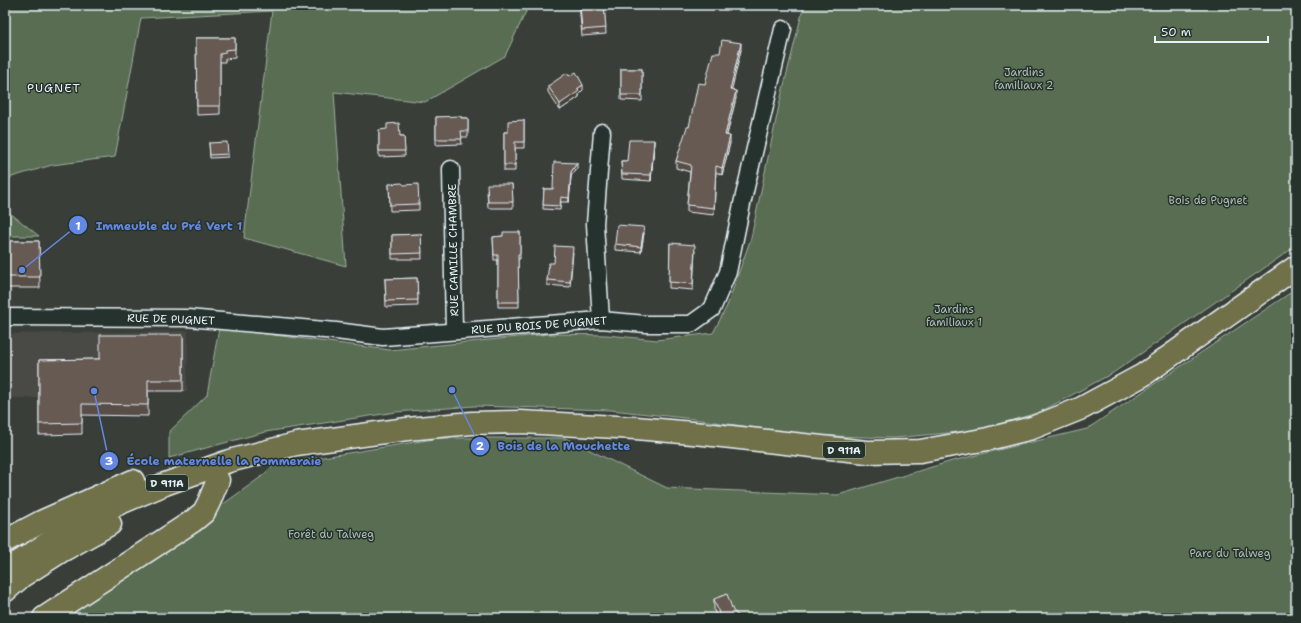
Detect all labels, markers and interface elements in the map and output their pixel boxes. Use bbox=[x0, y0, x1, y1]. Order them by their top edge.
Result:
scale bar bbox=[1155, 18, 1268, 44]
text: 50 m bbox=[1161, 24, 1191, 40]
park label: Jardins familiaux 2 bbox=[994, 65, 1054, 93]
district label: PUGNET bbox=[27, 80, 81, 96]
street label: RUE CAMILLE CHAMBRE bbox=[445, 183, 462, 316]
park label: Bois de Pugnet bbox=[1169, 193, 1248, 208]
callout: Immeuble du Pré Vert 1 bbox=[68, 213, 250, 237]
text: 1 bbox=[75, 218, 81, 234]
text: Immeuble du Pré Vert 1 bbox=[96, 218, 242, 234]
park label: Jardins familiaux 1 bbox=[926, 302, 982, 330]
street label: RUE DE PUGNET bbox=[127, 310, 215, 329]
street label: RUE DU BOIS DE PUGNET bbox=[471, 313, 608, 338]
callout: Bois de la Mouchette bbox=[470, 434, 638, 458]
text: 2 bbox=[476, 438, 485, 454]
text: Bois de la Mouchette bbox=[498, 438, 630, 454]
road number: D 911A bbox=[823, 442, 865, 458]
callout: École maternelle la Pommeraie bbox=[99, 449, 330, 473]
text: 3 bbox=[105, 453, 113, 469]
text: École maternelle la Pommeraie bbox=[127, 453, 321, 469]
road number: D 911A bbox=[146, 475, 188, 491]
park label: Forêt du Talweg bbox=[288, 527, 374, 542]
park label: Parc du Talweg bbox=[1190, 546, 1271, 561]

